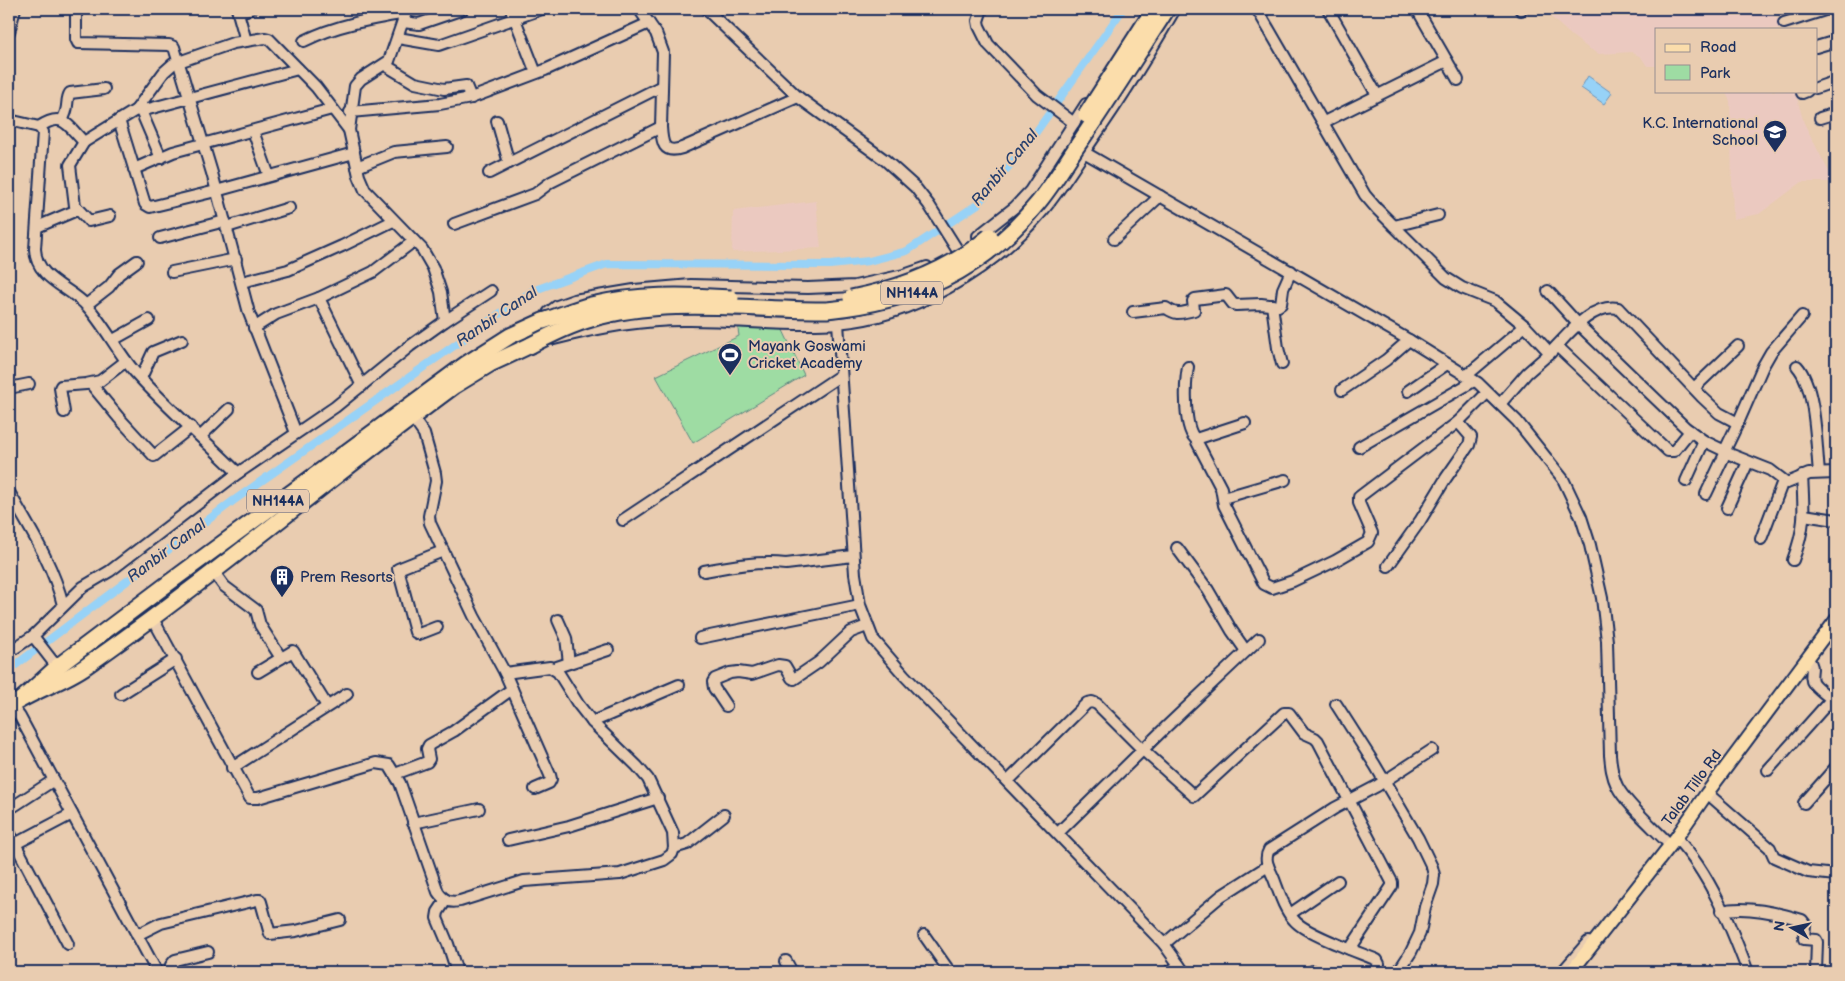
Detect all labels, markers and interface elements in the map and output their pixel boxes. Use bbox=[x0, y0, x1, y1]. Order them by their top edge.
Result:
legend bbox=[1655, 28, 1818, 92]
text: Road bbox=[1700, 38, 1736, 57]
text: Park bbox=[1700, 64, 1731, 83]
place label: K.C. International School bbox=[1642, 114, 1758, 150]
school or university icon: K.C. International School bbox=[1762, 119, 1788, 153]
water label: Ranbir Canal bbox=[967, 125, 1043, 210]
water label: Ranbir Canal bbox=[453, 282, 542, 351]
road number: NH144A bbox=[881, 282, 943, 304]
place label: Mayank Goswami Cricket Academy bbox=[748, 337, 866, 373]
sports icon: Mayank Goswami Cricket Academy bbox=[717, 342, 743, 376]
road number: NH144A bbox=[247, 490, 309, 512]
water label: Ranbir Canal bbox=[124, 514, 211, 587]
building icon: Prem Resorts bbox=[269, 564, 295, 598]
place label: Prem Resorts bbox=[300, 568, 393, 587]
street label: Talab Tillo Rd bbox=[1658, 746, 1726, 830]
north arrow bbox=[1768, 904, 1818, 954]
text: N bbox=[1770, 920, 1789, 933]

